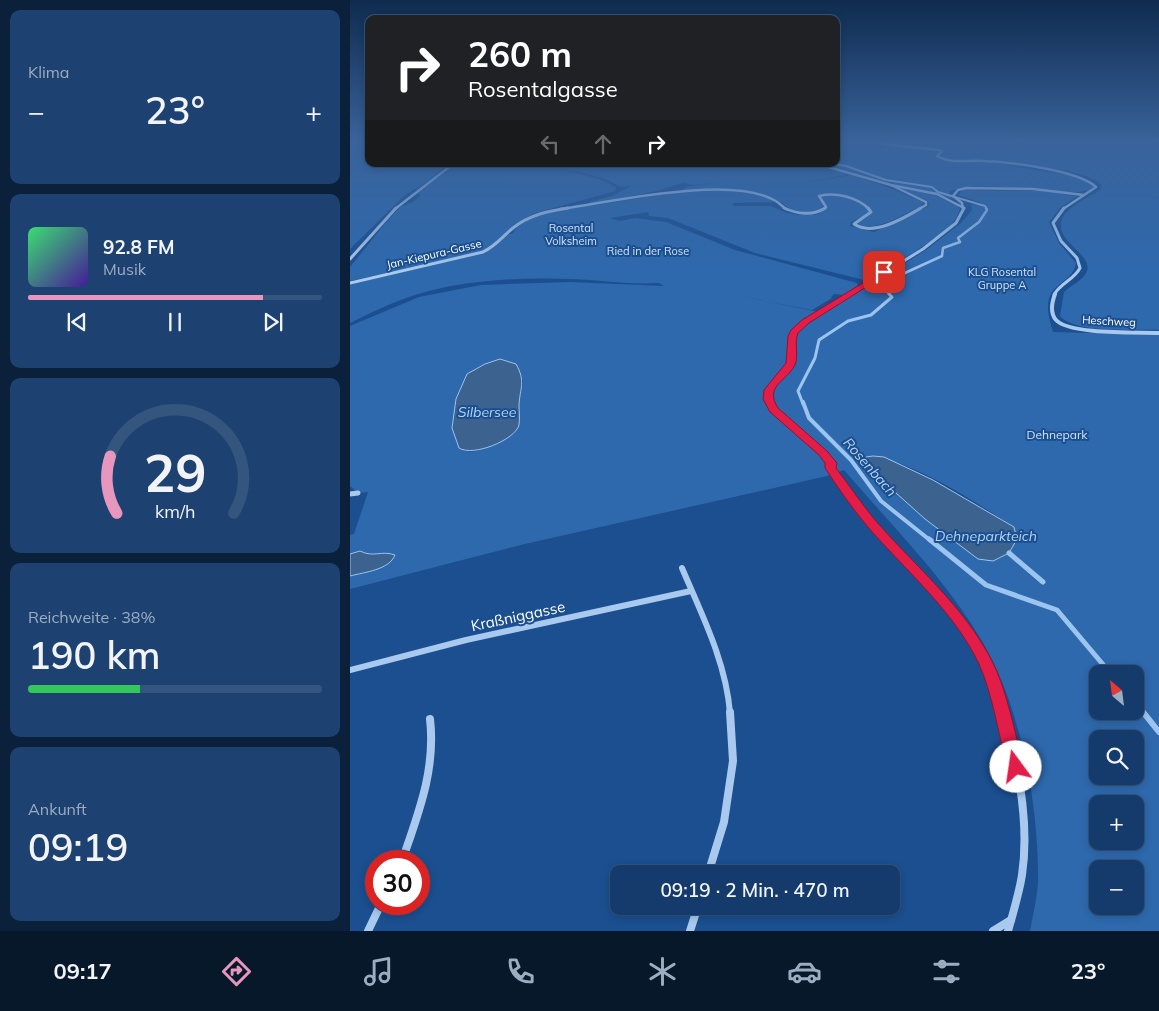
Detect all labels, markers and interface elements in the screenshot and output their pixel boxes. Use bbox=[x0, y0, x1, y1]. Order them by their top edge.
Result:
text: 260 m bbox=[468, 32, 572, 76]
icon: right bbox=[385, 35, 450, 100]
text: Klima bbox=[28, 62, 69, 82]
text: Rosentalgasse bbox=[468, 75, 618, 103]
text: 23° bbox=[145, 86, 205, 134]
text: − bbox=[28, 94, 45, 129]
text: + bbox=[305, 94, 322, 129]
icon: left bbox=[536, 130, 564, 158]
icon: ahead bbox=[589, 130, 617, 158]
icon: right bbox=[642, 130, 670, 158]
park label: Rosental Volksheim bbox=[545, 221, 597, 248]
text: 92.8 FM bbox=[103, 235, 175, 259]
street label: Jan-Kiepura-Gasse bbox=[385, 236, 483, 272]
park label: Ried in der Rose bbox=[607, 244, 689, 258]
pin bbox=[863, 251, 905, 293]
icon: arrive bbox=[870, 258, 898, 286]
text: Musik bbox=[103, 259, 146, 279]
park label: KLG Rosental Gruppe A bbox=[968, 265, 1036, 292]
icon: previous bbox=[63, 308, 91, 336]
icon: pause bbox=[161, 308, 189, 336]
icon: next bbox=[259, 308, 287, 336]
street label: Heschweg bbox=[1082, 313, 1136, 329]
water label: Silbersee bbox=[458, 403, 517, 421]
park label: Dehnepark bbox=[1026, 427, 1088, 442]
water label: Rosenbach bbox=[840, 434, 900, 500]
text: 29 bbox=[144, 440, 206, 505]
text: km/h bbox=[155, 500, 195, 522]
water label: Dehneparkteich bbox=[935, 527, 1037, 545]
street label: Kraßniggasse bbox=[469, 597, 567, 635]
text: Reichweite · 38% bbox=[28, 607, 155, 627]
text: 190 km bbox=[28, 631, 161, 679]
north arrow bbox=[1089, 665, 1144, 720]
map controls bbox=[1089, 665, 1144, 915]
button: search bbox=[1089, 730, 1144, 785]
position arrow bbox=[989, 740, 1041, 792]
button: + bbox=[1089, 795, 1144, 850]
text: Ankunft bbox=[28, 799, 87, 819]
text: 09:19 bbox=[28, 823, 128, 871]
speed limit sign: 30 bbox=[365, 850, 430, 915]
button: − bbox=[1089, 860, 1144, 915]
text: 09:19 · 2 Min. · 470 m bbox=[660, 878, 850, 902]
icon: directions bbox=[219, 954, 254, 989]
icon: music bbox=[361, 954, 396, 989]
icon: phone bbox=[503, 954, 538, 989]
icon: climate bbox=[645, 954, 680, 989]
icon: car bbox=[787, 954, 822, 989]
icon: filters bbox=[929, 954, 964, 989]
text: 09:17 bbox=[53, 957, 112, 985]
text: 23° bbox=[1071, 957, 1105, 985]

